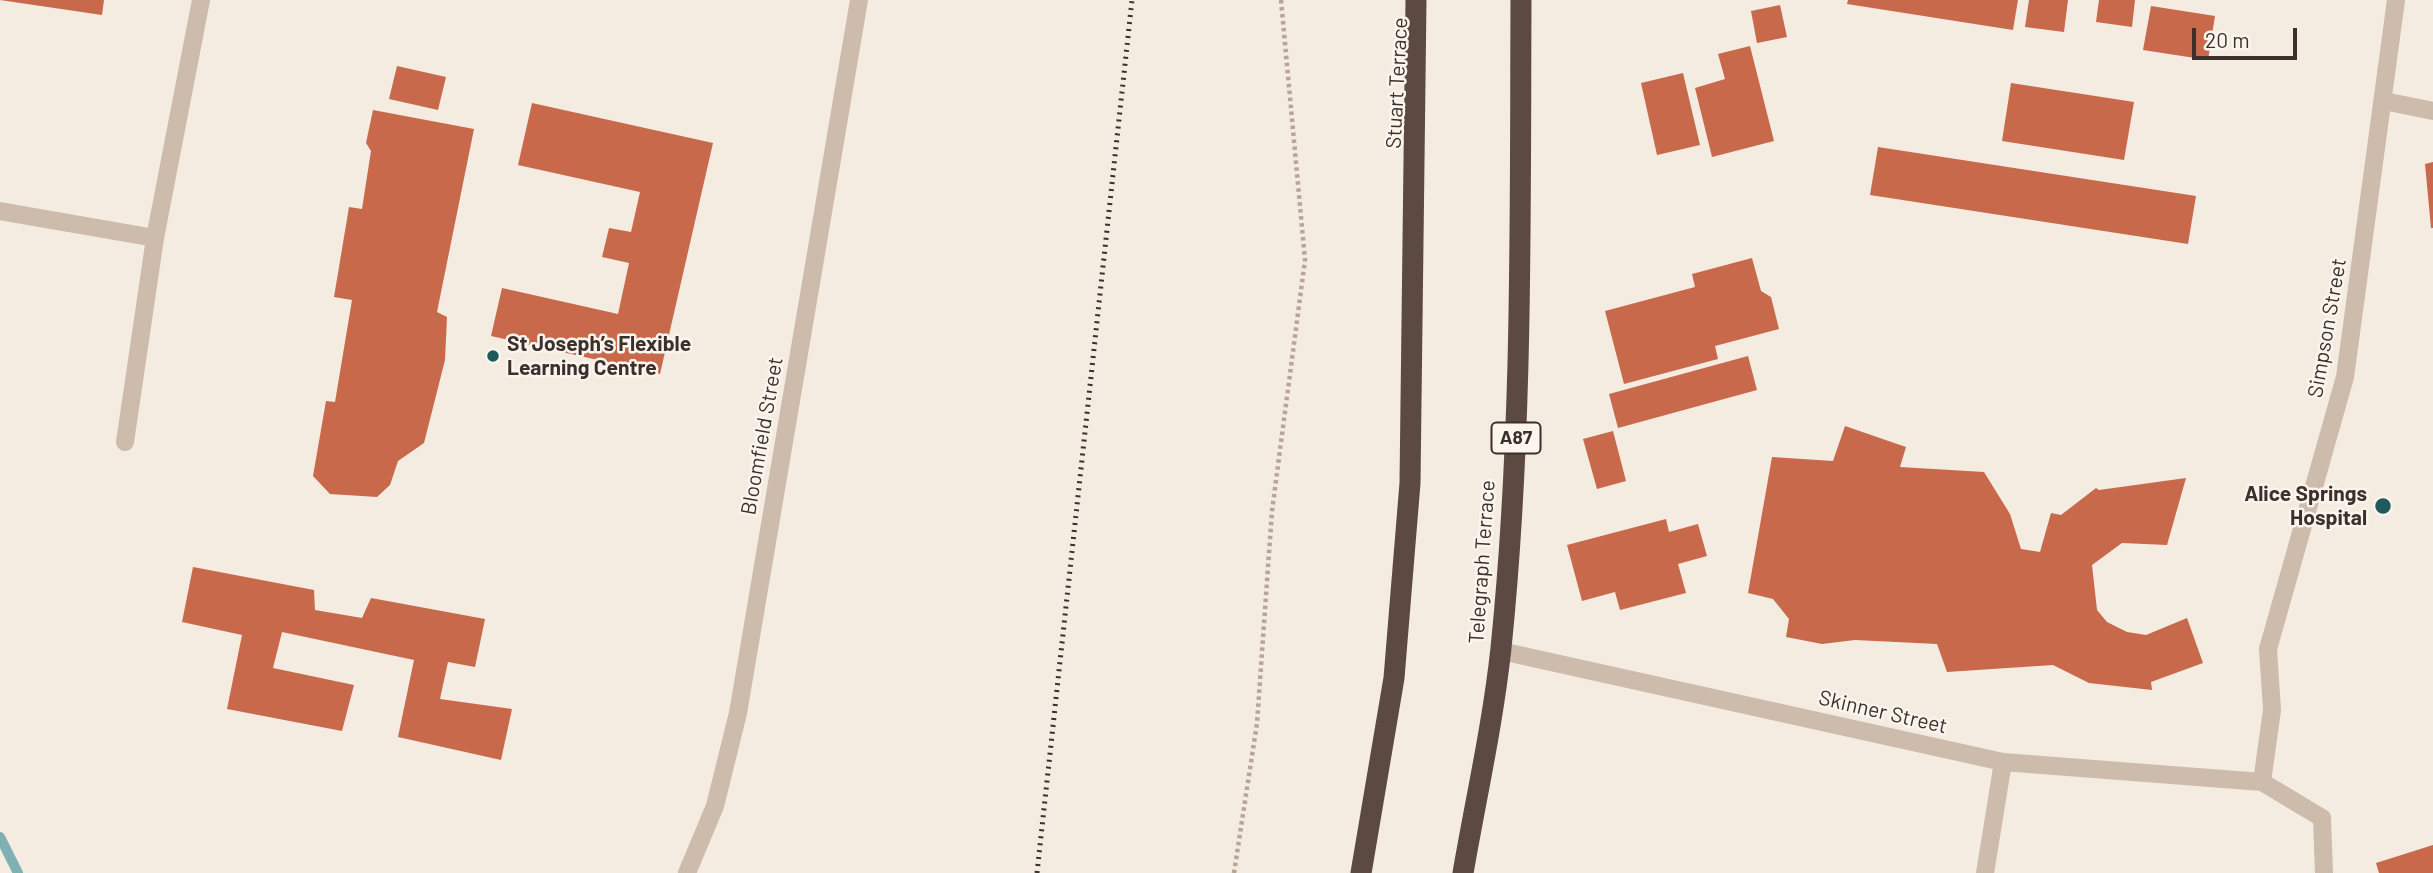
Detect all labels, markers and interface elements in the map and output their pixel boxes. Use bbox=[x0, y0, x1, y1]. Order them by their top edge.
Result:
scale bar bbox=[2195, 14, 2300, 58]
street label: Stuart Terrace bbox=[1381, 17, 1413, 149]
text: 20 m bbox=[2205, 27, 2250, 52]
street label: Simpson Street bbox=[2302, 256, 2352, 400]
place label: St Joseph’s Flexible Learning Centre bbox=[507, 331, 691, 381]
marker: St Joseph’s Flexible Learning Centre bbox=[485, 348, 501, 364]
street label: Bloomfield Street bbox=[736, 355, 788, 517]
road number: A87 bbox=[1492, 422, 1540, 453]
street label: Telegraph Terrace bbox=[1464, 479, 1500, 645]
place label: Alice Springs Hospital bbox=[2244, 481, 2367, 531]
marker: Alice Springs Hospital bbox=[2373, 496, 2393, 516]
street label: Skinner Street bbox=[1816, 685, 1950, 739]

